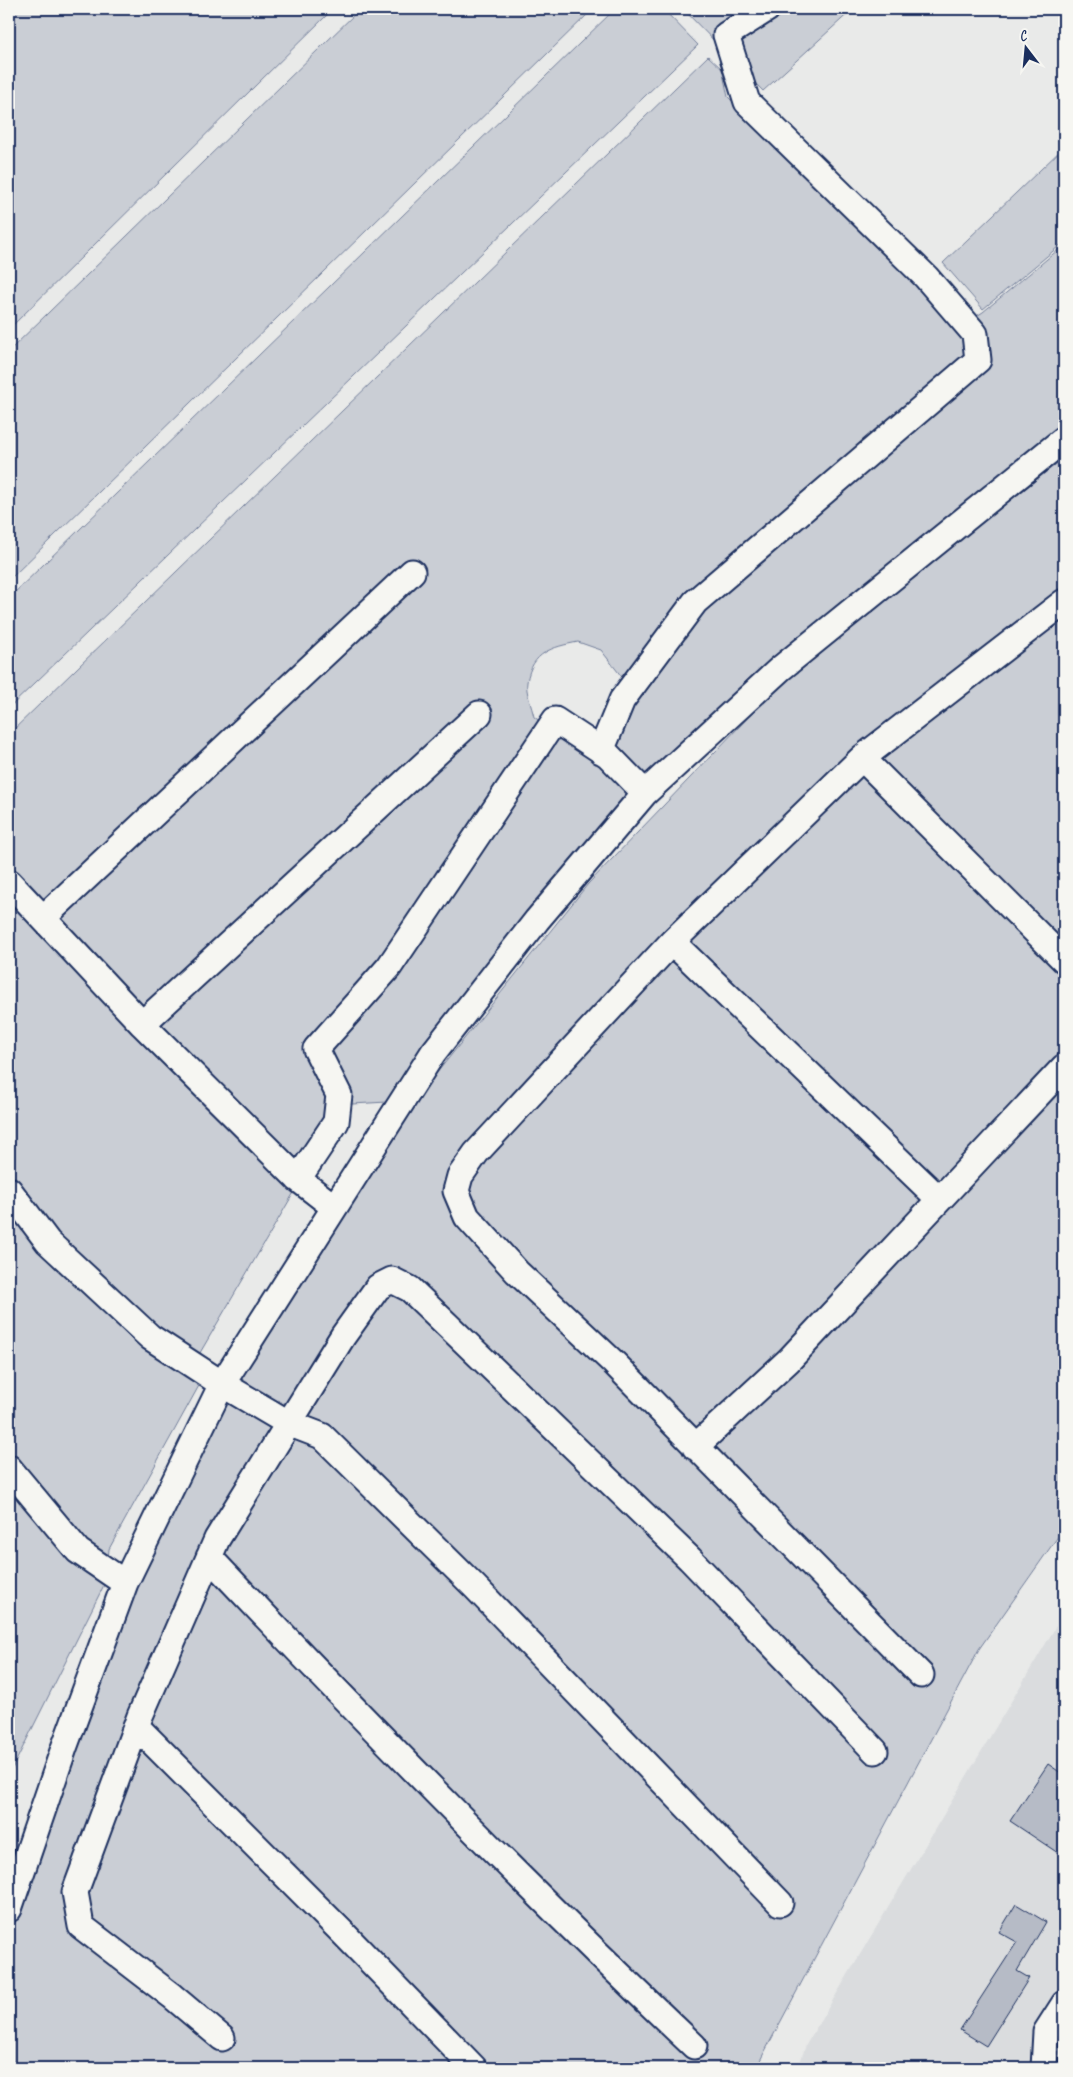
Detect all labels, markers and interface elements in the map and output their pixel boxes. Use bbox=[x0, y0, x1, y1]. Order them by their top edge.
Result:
north arrow bbox=[1000, 22, 1050, 72]
text: С bbox=[1017, 26, 1030, 45]

